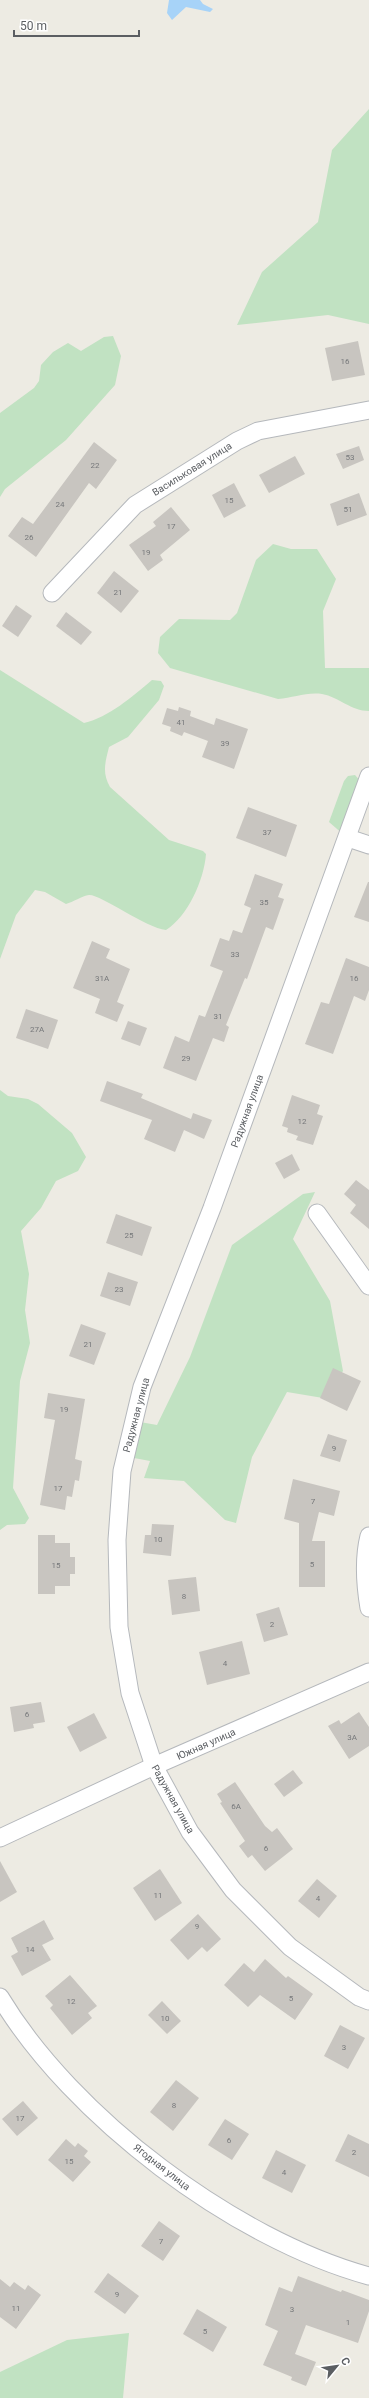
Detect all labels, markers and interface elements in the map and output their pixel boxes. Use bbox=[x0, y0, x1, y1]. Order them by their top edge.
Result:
scale bar bbox=[14, 12, 139, 38]
text: 50 m bbox=[20, 19, 47, 33]
house number: 16 bbox=[341, 357, 350, 366]
street label: Васильковая улица bbox=[150, 440, 234, 498]
house number: 53 bbox=[346, 453, 355, 462]
house number: 22 bbox=[91, 461, 100, 470]
house number: 15 bbox=[225, 496, 234, 505]
house number: 24 bbox=[56, 500, 65, 509]
house number: 51 bbox=[344, 505, 353, 514]
house number: 17 bbox=[167, 522, 176, 531]
house number: 26 bbox=[25, 533, 34, 542]
house number: 19 bbox=[142, 548, 151, 557]
house number: 21 bbox=[114, 588, 123, 597]
house number: 41 bbox=[177, 718, 186, 727]
house number: 39 bbox=[221, 739, 230, 748]
house number: 37 bbox=[263, 828, 272, 837]
house number: 35 bbox=[260, 898, 269, 907]
house number: 33 bbox=[231, 950, 240, 959]
house number: 31А bbox=[95, 974, 110, 983]
house number: 16 bbox=[350, 974, 359, 983]
house number: 31 bbox=[214, 1012, 223, 1021]
house number: 27А bbox=[30, 1025, 45, 1034]
house number: 29 bbox=[182, 1054, 191, 1063]
street label: Радужная улица bbox=[229, 1073, 265, 1149]
house number: 12 bbox=[298, 1117, 307, 1126]
house number: 25 bbox=[125, 1231, 134, 1240]
house number: 23 bbox=[115, 1285, 124, 1294]
house number: 21 bbox=[84, 1340, 93, 1349]
street label: Радужная улица bbox=[121, 1377, 151, 1453]
house number: 19 bbox=[60, 1405, 69, 1414]
house number: 9 bbox=[332, 1444, 336, 1453]
house number: 17 bbox=[54, 1484, 63, 1493]
house number: 7 bbox=[311, 1497, 316, 1506]
house number: 10 bbox=[154, 1535, 163, 1544]
house number: 5 bbox=[310, 1560, 315, 1569]
house number: 15 bbox=[52, 1561, 61, 1570]
house number: 8 bbox=[182, 1592, 187, 1601]
house number: 2 bbox=[270, 1620, 275, 1629]
house number: 4 bbox=[223, 1659, 228, 1668]
house number: 6 bbox=[25, 1710, 30, 1719]
street label: Южная улица bbox=[175, 1726, 237, 1762]
house number: 3А bbox=[347, 1733, 358, 1742]
street label: Радужная улица bbox=[150, 1763, 196, 1835]
house number: 6А bbox=[231, 1802, 242, 1811]
house number: 6 bbox=[264, 1844, 269, 1853]
house number: 11 bbox=[154, 1891, 163, 1900]
house number: 4 bbox=[316, 1894, 321, 1903]
house number: 9 bbox=[195, 1922, 199, 1931]
house number: 14 bbox=[26, 1945, 35, 1954]
house number: 5 bbox=[289, 1994, 294, 2003]
house number: 12 bbox=[67, 1997, 76, 2006]
house number: 10 bbox=[161, 2014, 170, 2023]
house number: 3 bbox=[342, 2043, 346, 2052]
house number: 8 bbox=[172, 2101, 177, 2110]
house number: 17 bbox=[16, 2114, 25, 2123]
house number: 6 bbox=[227, 2136, 232, 2145]
street label: Ягодная улица bbox=[132, 2142, 192, 2192]
house number: 2 bbox=[352, 2148, 357, 2157]
house number: 15 bbox=[65, 2157, 74, 2166]
house number: 4 bbox=[282, 2168, 287, 2177]
house number: 7 bbox=[159, 2237, 164, 2246]
house number: 9 bbox=[115, 2290, 119, 2299]
house number: 11 bbox=[12, 2304, 21, 2313]
house number: 3 bbox=[290, 2305, 294, 2314]
house number: 1 bbox=[346, 2318, 350, 2327]
house number: 5 bbox=[203, 2327, 208, 2336]
north arrow bbox=[317, 2346, 357, 2386]
text: С bbox=[338, 2355, 353, 2368]

